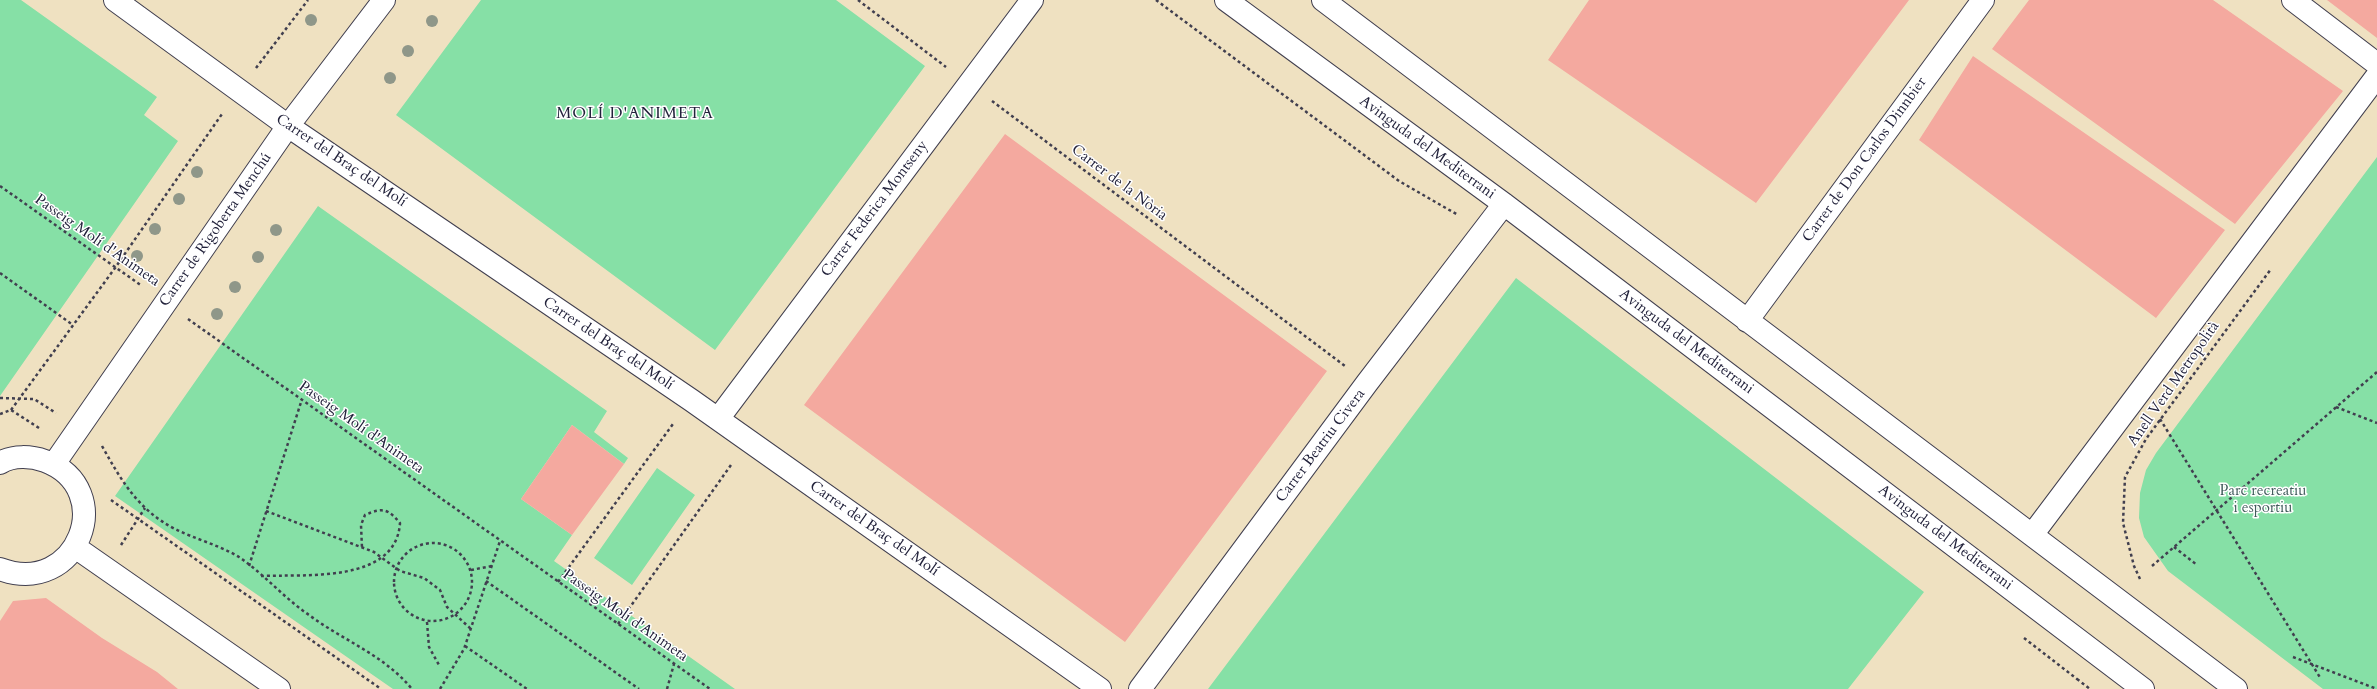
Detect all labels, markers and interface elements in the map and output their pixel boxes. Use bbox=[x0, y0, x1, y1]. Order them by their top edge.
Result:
street label: Carrer de Don Carlos Dinnbier bbox=[1799, 74, 1931, 246]
street label: Avinguda del Mediterrani bbox=[1356, 93, 1498, 203]
district label: MOLÍ D'ANIMETA bbox=[556, 104, 714, 124]
street label: Carrer del Braç del Molí bbox=[272, 111, 410, 211]
street label: Carrer Federica Montseny bbox=[818, 137, 932, 281]
street label: Carrer de la Nòria bbox=[1067, 141, 1171, 225]
street label: Carrer de Rigoberta Menchú bbox=[156, 150, 276, 310]
street label: Passeig Molí d'Animeta bbox=[31, 191, 163, 291]
street label: Avinguda del Mediterrani bbox=[1615, 286, 1757, 398]
street label: Carrer del Braç del Molí bbox=[539, 294, 677, 394]
street label: Anell Verd Metropolità bbox=[2124, 318, 2224, 450]
street label: Passeig Molí d'Animeta bbox=[295, 378, 427, 478]
street label: Carrer Beatriu Civera bbox=[1272, 386, 1370, 506]
street label: Carrer del Braç del Molí bbox=[806, 478, 942, 580]
street label: Avinguda del Mediterrani bbox=[1874, 482, 2016, 594]
park label: Parc recreatiu i esportiu bbox=[2220, 483, 2306, 518]
street label: Passeig Molí d'Animeta bbox=[559, 566, 691, 666]

